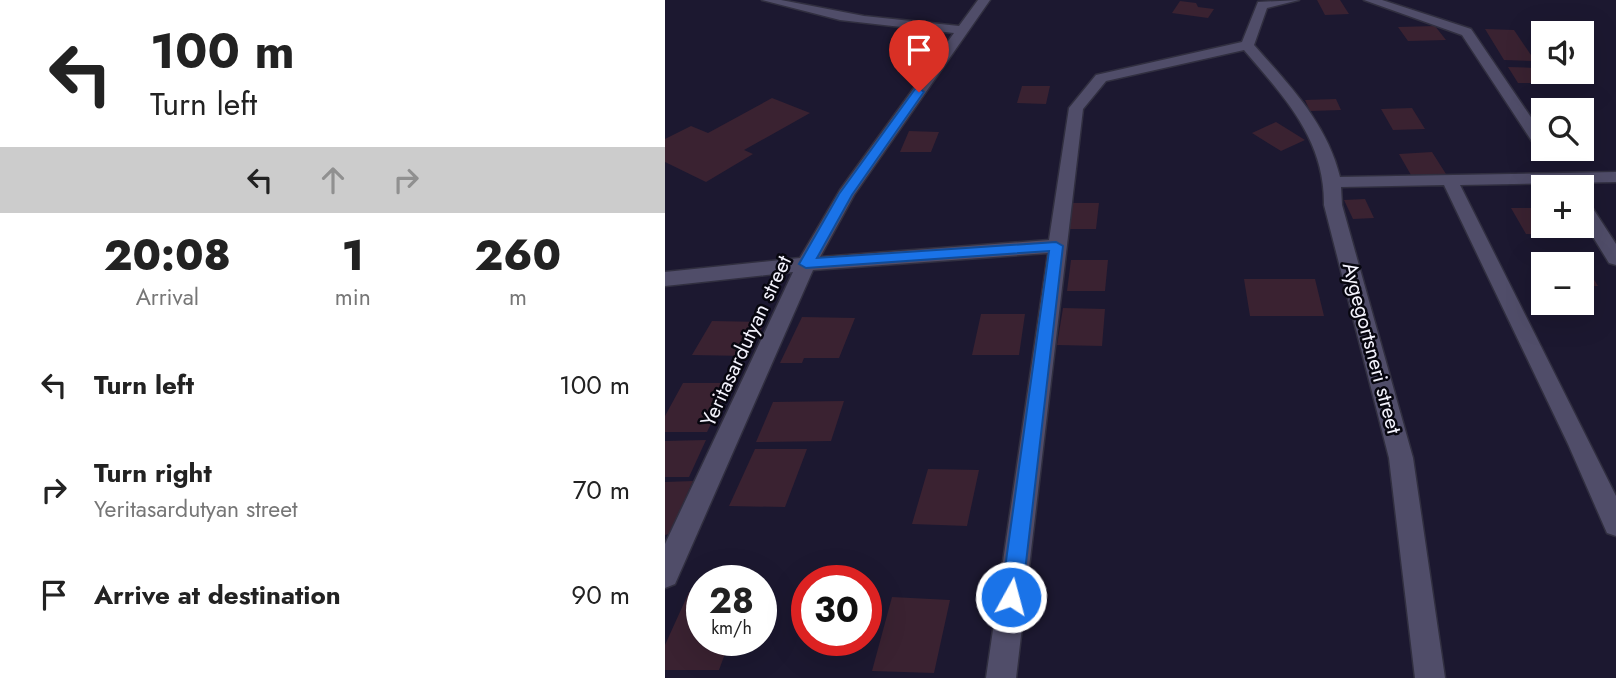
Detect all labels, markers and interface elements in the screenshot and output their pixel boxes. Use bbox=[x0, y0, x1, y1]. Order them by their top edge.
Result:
text: 100 m bbox=[150, 16, 295, 86]
pin bbox=[889, 20, 949, 92]
map controls bbox=[1531, 21, 1594, 315]
button: sound bbox=[1531, 21, 1594, 84]
icon: left bbox=[35, 28, 126, 119]
icon: arrive bbox=[900, 31, 938, 69]
text: Turn left bbox=[150, 81, 257, 127]
button: search bbox=[1531, 98, 1594, 161]
icon: left bbox=[241, 161, 279, 199]
icon: ahead bbox=[314, 161, 352, 199]
icon: right bbox=[387, 161, 425, 199]
button: + bbox=[1531, 175, 1594, 238]
text: 20:08 bbox=[104, 225, 231, 286]
text: 1 bbox=[342, 225, 364, 286]
text: 260 bbox=[475, 225, 561, 286]
street label: Yeritasardutyan street bbox=[693, 250, 799, 432]
button: − bbox=[1531, 252, 1594, 315]
street label: Aygegortsneri street bbox=[1335, 259, 1409, 437]
text: Arrival bbox=[136, 280, 199, 314]
text: min bbox=[335, 280, 371, 314]
text: m bbox=[509, 280, 527, 314]
icon: left bbox=[35, 366, 73, 404]
text: Turn left bbox=[94, 366, 194, 404]
text: 100 m bbox=[559, 366, 630, 404]
text: Turn right bbox=[94, 454, 212, 492]
icon: right bbox=[35, 471, 73, 509]
text: 70 m bbox=[573, 471, 630, 509]
text: Yeritasardutyan street bbox=[94, 492, 298, 526]
position arrow bbox=[974, 560, 1048, 634]
speed limit sign: 30 bbox=[791, 565, 882, 656]
icon: arrive bbox=[35, 576, 73, 614]
text: Arrive at destination bbox=[94, 576, 341, 614]
text: 90 m bbox=[571, 576, 630, 614]
text: 28 bbox=[709, 576, 754, 626]
text: km/h bbox=[711, 615, 752, 641]

